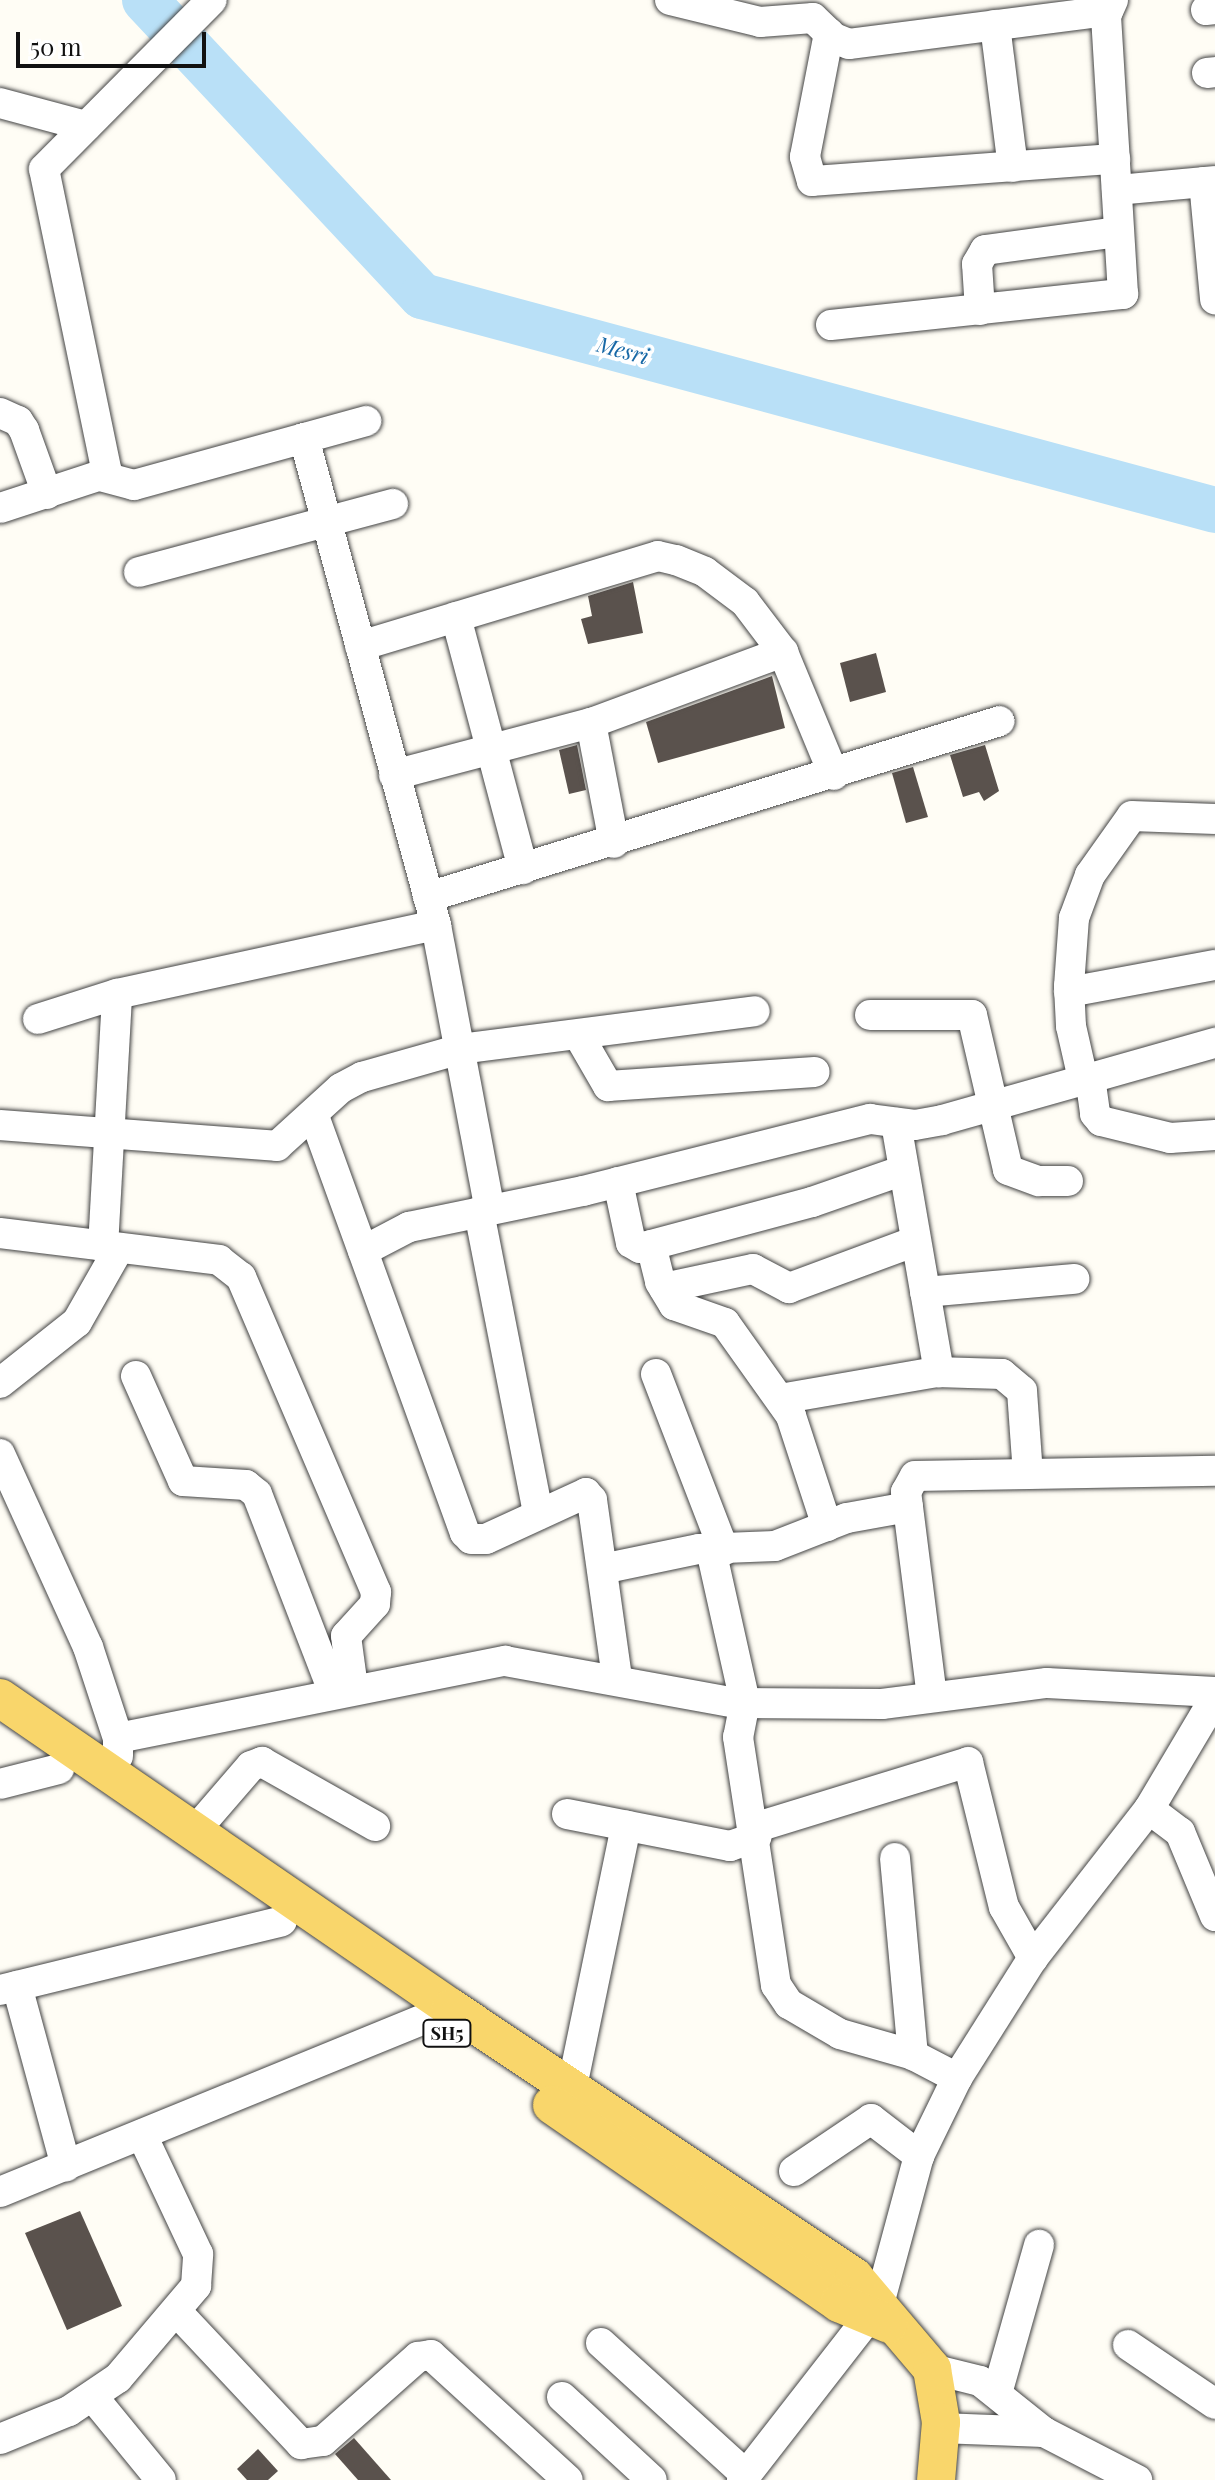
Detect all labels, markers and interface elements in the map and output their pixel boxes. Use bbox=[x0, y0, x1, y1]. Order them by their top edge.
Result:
scale bar bbox=[20, 16, 210, 66]
text: 50 m bbox=[30, 30, 82, 62]
water label: Mesri bbox=[594, 330, 652, 370]
road number: SH5 bbox=[421, 2019, 473, 2047]

